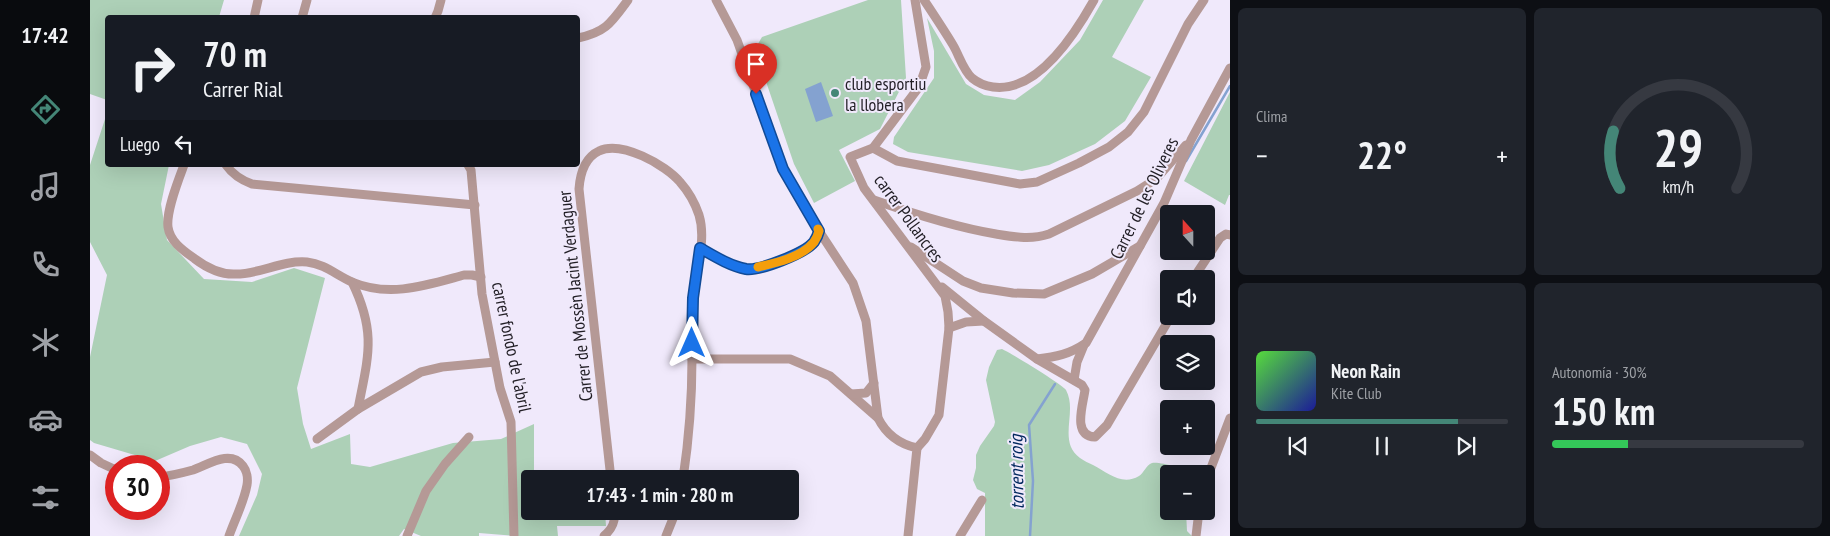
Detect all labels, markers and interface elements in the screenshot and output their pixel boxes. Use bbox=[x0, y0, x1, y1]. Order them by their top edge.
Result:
text: 17:42 bbox=[21, 21, 69, 49]
text: 70 m bbox=[203, 31, 267, 77]
icon: right bbox=[120, 35, 185, 100]
pin bbox=[735, 43, 777, 94]
icon: arrive bbox=[742, 50, 770, 78]
place label: club esportiu la llobera bbox=[845, 72, 926, 116]
text: Carrer Rial bbox=[203, 75, 283, 103]
marker: club esportiu la llobera bbox=[829, 87, 841, 99]
icon: directions bbox=[28, 92, 63, 127]
text: Clima bbox=[1256, 106, 1287, 126]
text: 29 bbox=[1653, 114, 1703, 181]
icon: left bbox=[170, 130, 198, 158]
text: 22° bbox=[1357, 130, 1407, 179]
text: Luego bbox=[120, 132, 160, 156]
street label: Carrer de les Oliveres bbox=[1105, 133, 1183, 263]
text: − bbox=[1256, 137, 1268, 174]
text: + bbox=[1496, 137, 1508, 174]
icon: music bbox=[28, 169, 63, 204]
street label: carrer Pollancres bbox=[869, 169, 949, 267]
text: km/h bbox=[1662, 175, 1694, 198]
street label: Carrer de Mossèn Jacint Verdaguer bbox=[552, 189, 598, 402]
north arrow bbox=[1160, 205, 1215, 260]
map controls bbox=[1160, 205, 1215, 520]
icon: phone bbox=[28, 247, 63, 282]
button: sound bbox=[1160, 270, 1215, 325]
street label: carrer fondo de l'abril bbox=[487, 280, 537, 415]
position arrow bbox=[665, 316, 717, 368]
icon: climate bbox=[28, 325, 63, 360]
button: layers bbox=[1160, 335, 1215, 390]
text: Neon Rain bbox=[1331, 359, 1400, 383]
text: Autonomía · 30% bbox=[1552, 362, 1647, 382]
text: Kite Club bbox=[1331, 383, 1382, 403]
text: 150 km bbox=[1552, 386, 1655, 435]
button: + bbox=[1160, 400, 1215, 455]
icon: car bbox=[28, 402, 63, 437]
icon: previous bbox=[1284, 432, 1312, 460]
icon: pause bbox=[1368, 432, 1396, 460]
icon: next bbox=[1452, 432, 1480, 460]
water label: torrent roig bbox=[1003, 433, 1029, 510]
speed limit sign: 30 bbox=[105, 455, 170, 520]
button: − bbox=[1160, 465, 1215, 520]
icon: filters bbox=[28, 480, 63, 515]
text: 17:43 · 1 min · 280 m bbox=[587, 483, 733, 507]

